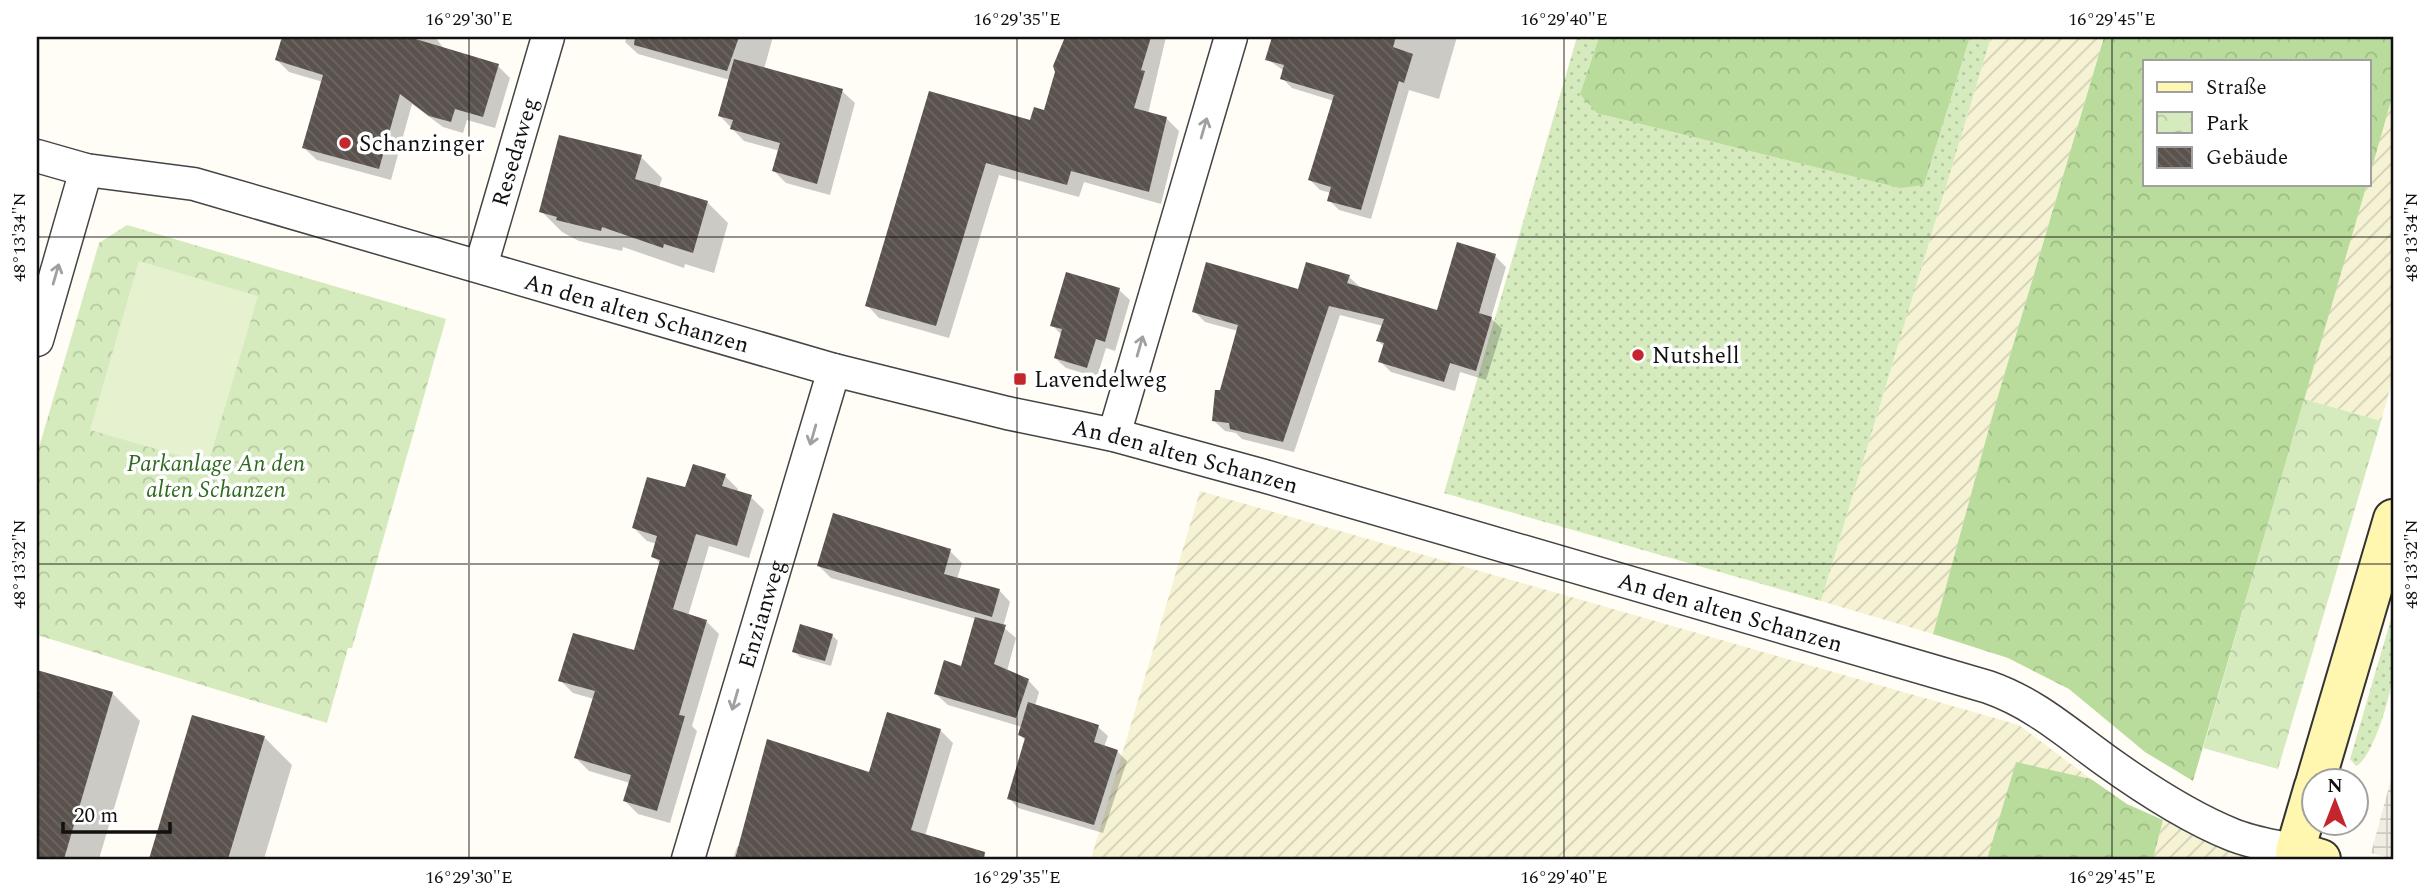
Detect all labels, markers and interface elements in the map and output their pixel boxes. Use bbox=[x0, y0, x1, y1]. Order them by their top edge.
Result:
text: 16°29'30"E bbox=[425, 6, 513, 33]
text: 16°29'35"E bbox=[973, 6, 1061, 33]
text: 16°29'40"E bbox=[1520, 6, 1608, 33]
text: 16°29'45"E bbox=[2068, 6, 2156, 33]
legend bbox=[2143, 60, 2370, 186]
text: Straße bbox=[2206, 72, 2267, 104]
street label: Resedaweg bbox=[483, 93, 548, 211]
text: Park bbox=[2206, 108, 2250, 140]
one-way arrow bbox=[1199, 117, 1212, 139]
place label: Schanzinger bbox=[359, 127, 485, 162]
marker: Schanzinger bbox=[337, 135, 353, 151]
text: Gebäude bbox=[2206, 142, 2288, 174]
text: 48°13'34"N bbox=[6, 192, 33, 282]
text: 48°13'34"N bbox=[2398, 192, 2425, 282]
one-way arrow bbox=[50, 263, 63, 285]
street label: An den alten Schanzen bbox=[520, 265, 753, 363]
one-way arrow bbox=[1134, 335, 1147, 357]
place label: Nutshell bbox=[1652, 339, 1739, 374]
marker: Nutshell bbox=[1630, 347, 1646, 363]
place label: Lavendelweg bbox=[1034, 363, 1167, 398]
marker: Lavendelweg bbox=[1012, 371, 1028, 387]
street label: An den alten Schanzen bbox=[1069, 411, 1302, 504]
one-way arrow bbox=[806, 424, 819, 446]
park label: Parkanlage An den alten Schanzen bbox=[127, 447, 305, 508]
text: 48°13'32"N bbox=[6, 519, 33, 609]
text: 48°13'32"N bbox=[2398, 519, 2425, 609]
street label: Enzianweg bbox=[730, 555, 795, 673]
street label: An den alten Schanzen bbox=[1613, 564, 1846, 663]
one-way arrow bbox=[728, 689, 741, 711]
north arrow bbox=[2300, 766, 2370, 836]
text: N bbox=[2327, 772, 2343, 801]
scale bar bbox=[63, 791, 170, 835]
text: 20 m bbox=[74, 800, 118, 832]
text: 16°29'30"E bbox=[425, 864, 513, 891]
text: 16°29'35"E bbox=[973, 864, 1061, 891]
text: 16°29'40"E bbox=[1520, 864, 1608, 891]
text: 16°29'45"E bbox=[2068, 864, 2156, 891]

